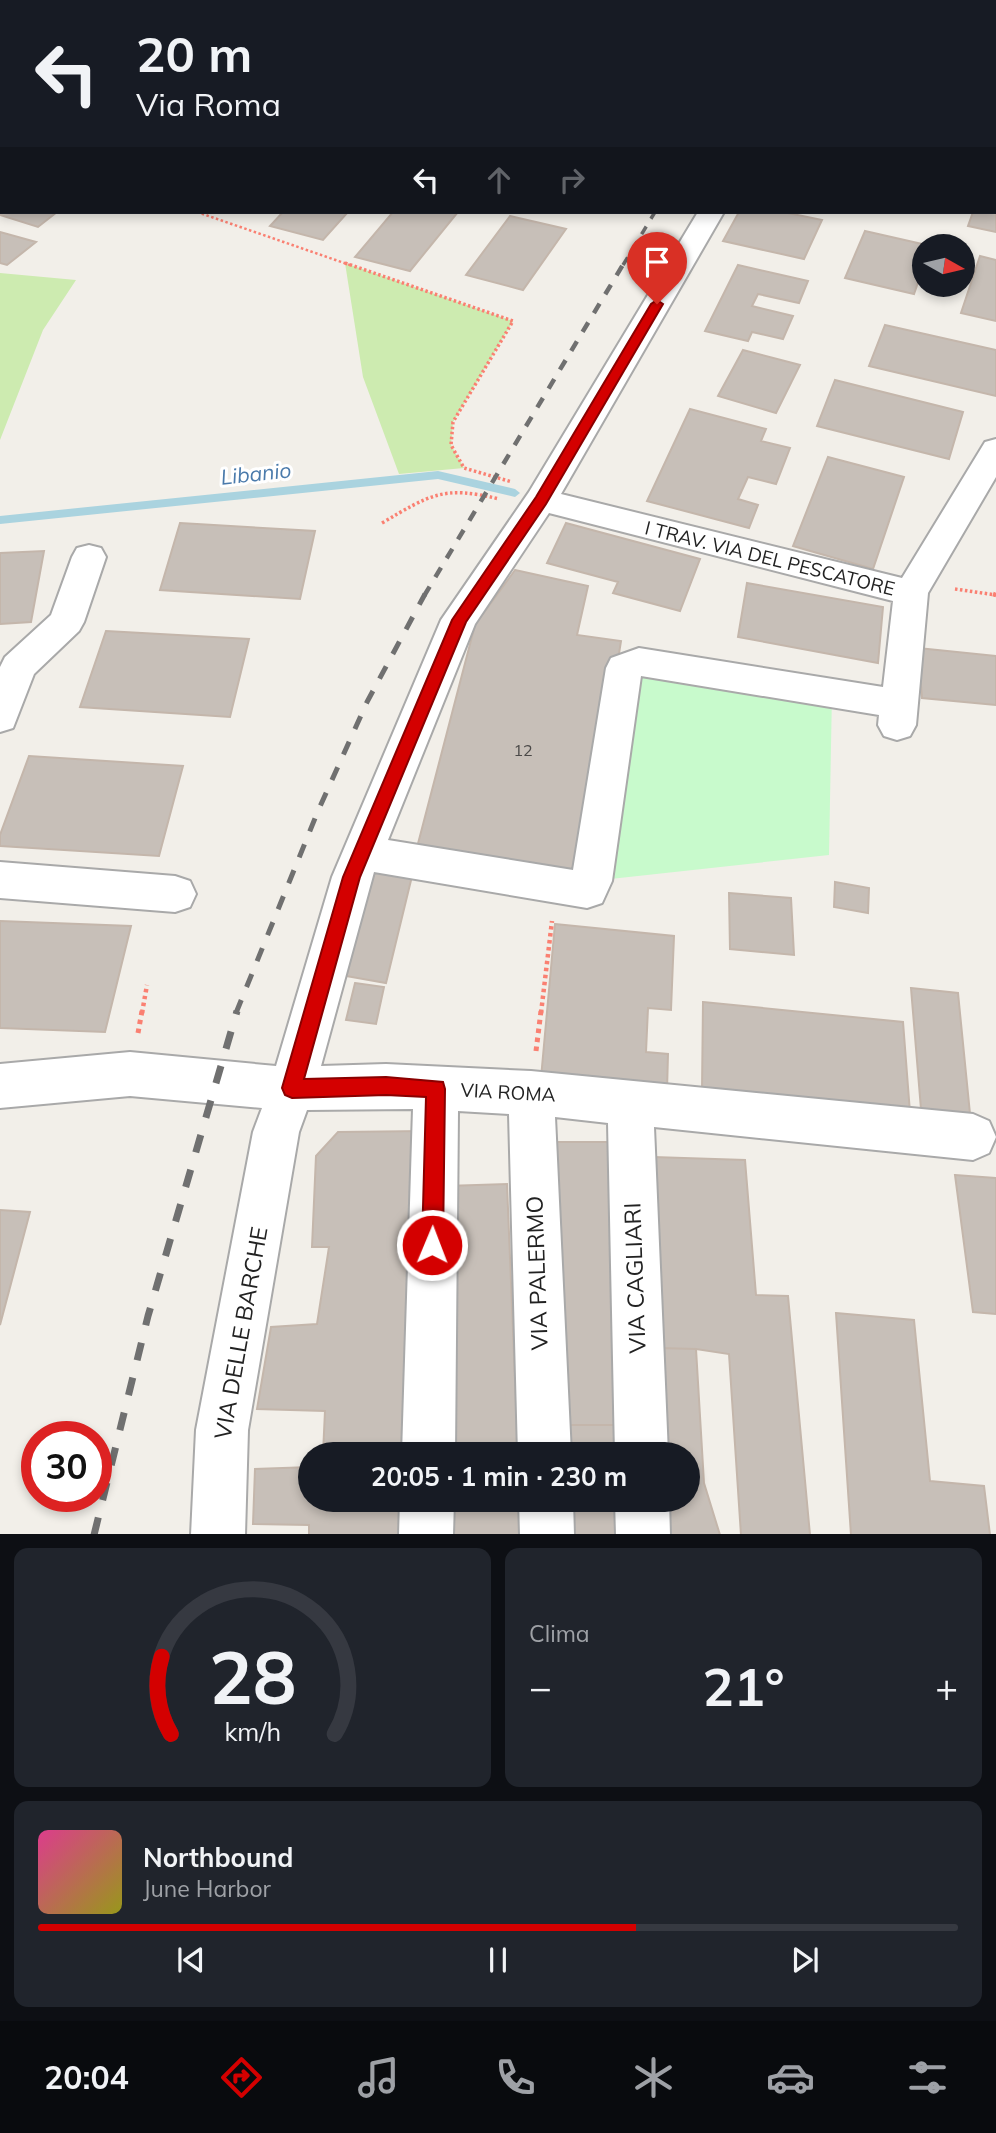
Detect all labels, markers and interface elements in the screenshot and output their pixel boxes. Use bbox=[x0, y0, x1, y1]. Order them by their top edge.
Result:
text: 20 m bbox=[136, 23, 252, 84]
icon: left bbox=[21, 28, 112, 119]
text: Via Roma bbox=[136, 84, 281, 124]
icon: left bbox=[407, 161, 445, 199]
icon: ahead bbox=[480, 161, 518, 199]
icon: right bbox=[553, 161, 591, 199]
pin bbox=[627, 232, 687, 304]
north arrow bbox=[912, 234, 975, 298]
map controls bbox=[912, 234, 975, 297]
icon: arrive bbox=[638, 243, 676, 281]
water label: Libanio bbox=[219, 456, 293, 490]
street label: I TRAV. VIA DEL PESCATORE bbox=[643, 515, 897, 601]
house number: 12 bbox=[513, 740, 533, 760]
street label: VIA ROMA bbox=[460, 1078, 556, 1106]
street label: VIA PALERMO bbox=[519, 1195, 554, 1351]
street label: VIA CAGLIARI bbox=[617, 1202, 652, 1354]
position arrow bbox=[395, 1208, 469, 1282]
street label: VIA DELLE BARCHE bbox=[208, 1224, 273, 1441]
speed limit sign: 30 bbox=[21, 1421, 112, 1512]
text: 20:05 · 1 min · 230 m bbox=[371, 1460, 627, 1493]
text: Clima bbox=[529, 1619, 590, 1648]
text: 28 bbox=[209, 1631, 296, 1722]
text: 21° bbox=[702, 1654, 785, 1719]
text: − bbox=[529, 1663, 552, 1711]
text: + bbox=[935, 1663, 958, 1711]
text: km/h bbox=[224, 1715, 281, 1746]
text: Northbound bbox=[143, 1841, 293, 1874]
text: June Harbor bbox=[143, 1874, 271, 1903]
icon: previous bbox=[172, 1941, 210, 1979]
icon: pause bbox=[479, 1941, 517, 1979]
icon: next bbox=[786, 1941, 824, 1979]
icon: directions bbox=[217, 2053, 266, 2102]
icon: music bbox=[354, 2053, 403, 2102]
icon: phone bbox=[491, 2053, 540, 2102]
icon: climate bbox=[629, 2053, 678, 2102]
icon: car bbox=[766, 2053, 815, 2102]
icon: filters bbox=[903, 2053, 952, 2102]
text: 20:04 bbox=[44, 2057, 129, 2097]

